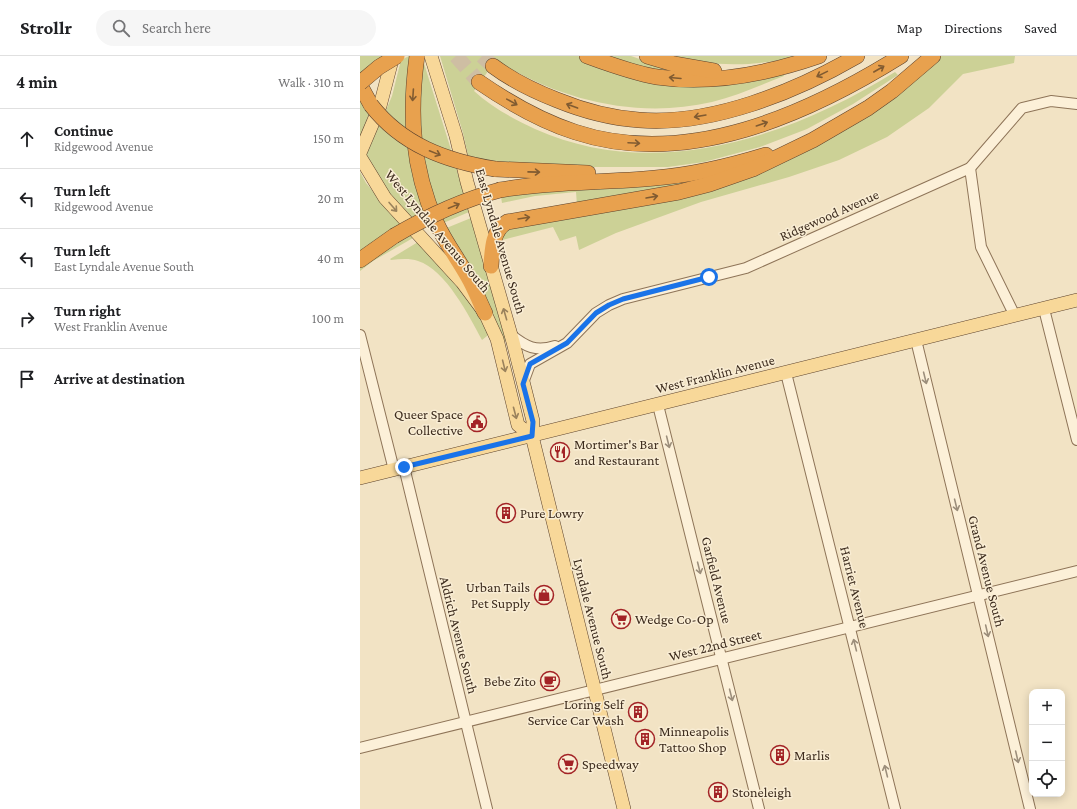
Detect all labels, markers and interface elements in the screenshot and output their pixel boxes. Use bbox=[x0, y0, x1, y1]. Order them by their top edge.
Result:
search box bbox=[96, 10, 376, 46]
text: Strollr bbox=[20, 17, 72, 38]
icon: search bbox=[110, 17, 132, 39]
text: Search here bbox=[142, 20, 211, 36]
text: Map bbox=[897, 20, 922, 36]
text: Directions bbox=[944, 20, 1002, 36]
text: Saved bbox=[1024, 20, 1057, 36]
one-way arrow bbox=[873, 65, 885, 73]
one-way arrow bbox=[817, 71, 829, 78]
text: 4 min bbox=[16, 73, 58, 92]
text: Walk · 310 m bbox=[278, 75, 344, 90]
one-way arrow bbox=[669, 75, 682, 82]
one-way arrow bbox=[409, 88, 416, 101]
one-way arrow bbox=[506, 99, 518, 106]
one-way arrow bbox=[566, 101, 578, 109]
one-way arrow bbox=[694, 112, 707, 120]
one-way arrow bbox=[755, 120, 768, 127]
text: Continue bbox=[54, 123, 113, 139]
icon: ahead bbox=[16, 128, 38, 150]
text: 150 m bbox=[313, 131, 344, 146]
text: Ridgewood Avenue bbox=[54, 139, 153, 154]
one-way arrow bbox=[627, 140, 640, 147]
one-way arrow bbox=[429, 149, 441, 157]
street label: West Lyndale Avenue South bbox=[382, 166, 494, 296]
street label: East Lyndale Avenue South bbox=[473, 166, 530, 316]
one-way arrow bbox=[527, 168, 540, 176]
text: Turn left bbox=[54, 183, 110, 199]
street label: Ridgewood Avenue bbox=[777, 186, 881, 244]
icon: left bbox=[16, 188, 38, 210]
text: 20 m bbox=[318, 191, 344, 206]
one-way arrow bbox=[645, 193, 658, 201]
text: Ridgewood Avenue bbox=[54, 199, 153, 214]
one-way arrow bbox=[447, 201, 459, 209]
one-way arrow bbox=[388, 202, 397, 212]
one-way arrow bbox=[517, 214, 530, 222]
text: Turn left bbox=[54, 243, 110, 259]
icon: left bbox=[16, 248, 38, 270]
text: 40 m bbox=[317, 251, 344, 266]
text: East Lyndale Avenue South bbox=[54, 259, 194, 274]
route start bbox=[700, 268, 718, 286]
text: Turn right bbox=[54, 303, 121, 319]
one-way arrow bbox=[501, 307, 508, 320]
icon: right bbox=[16, 308, 38, 330]
text: 100 m bbox=[312, 311, 344, 326]
text: West Franklin Avenue bbox=[54, 319, 167, 334]
street label: West Franklin Avenue bbox=[654, 351, 776, 397]
one-way arrow bbox=[500, 359, 508, 372]
icon: arrive bbox=[16, 368, 38, 390]
text: Arrive at destination bbox=[54, 371, 185, 387]
one-way arrow bbox=[922, 371, 930, 384]
place label: Queer Space Collective bbox=[394, 406, 463, 438]
one-way arrow bbox=[512, 406, 519, 419]
public building icon: Queer Space Collective bbox=[466, 411, 488, 433]
place label: Mortimer's Bar and Restaurant bbox=[574, 436, 659, 468]
one-way arrow bbox=[664, 436, 672, 449]
restaurant icon: Mortimer's Bar and Restaurant bbox=[549, 441, 571, 463]
route end bbox=[395, 458, 413, 476]
one-way arrow bbox=[953, 498, 961, 511]
building icon: Pure Lowry bbox=[495, 502, 517, 524]
place label: Pure Lowry bbox=[520, 505, 584, 521]
street label: Grand Avenue South bbox=[965, 514, 1009, 629]
street label: Garfield Avenue bbox=[698, 535, 736, 625]
street label: Harriet Avenue bbox=[837, 544, 873, 630]
street label: Lyndale Avenue South bbox=[570, 557, 616, 682]
one-way arrow bbox=[696, 562, 704, 575]
street label: Aldrich Avenue South bbox=[437, 575, 481, 696]
place label: Urban Tails Pet Supply bbox=[466, 579, 531, 611]
shop icon: Urban Tails Pet Supply bbox=[533, 584, 555, 606]
supermarket icon: Wedge Co-Op bbox=[610, 608, 632, 630]
place label: Wedge Co-Op bbox=[635, 611, 714, 627]
one-way arrow bbox=[984, 624, 991, 637]
street label: West 22nd Street bbox=[667, 626, 763, 664]
one-way arrow bbox=[851, 639, 859, 652]
cafe icon: Bebe Zito bbox=[539, 670, 561, 692]
place label: Bebe Zito bbox=[484, 673, 536, 689]
one-way arrow bbox=[728, 688, 735, 701]
map controls bbox=[1029, 689, 1065, 797]
button: + bbox=[1029, 689, 1065, 725]
place label: Loring Self Service Car Wash bbox=[528, 696, 625, 728]
building icon: Loring Self Service Car Wash bbox=[627, 701, 649, 723]
place label: Minneapolis Tattoo Shop bbox=[659, 723, 729, 755]
button: − bbox=[1029, 725, 1065, 761]
building icon: Minneapolis Tattoo Shop bbox=[634, 728, 656, 750]
building icon: Marlis bbox=[769, 744, 791, 766]
place label: Marlis bbox=[794, 747, 830, 763]
one-way arrow bbox=[1014, 750, 1022, 763]
supermarket icon: Speedway bbox=[557, 753, 579, 775]
place label: Speedway bbox=[582, 756, 639, 772]
button: locate bbox=[1029, 761, 1065, 797]
one-way arrow bbox=[882, 765, 889, 778]
building icon: Stoneleigh bbox=[707, 781, 729, 803]
place label: Stoneleigh bbox=[732, 784, 792, 800]

